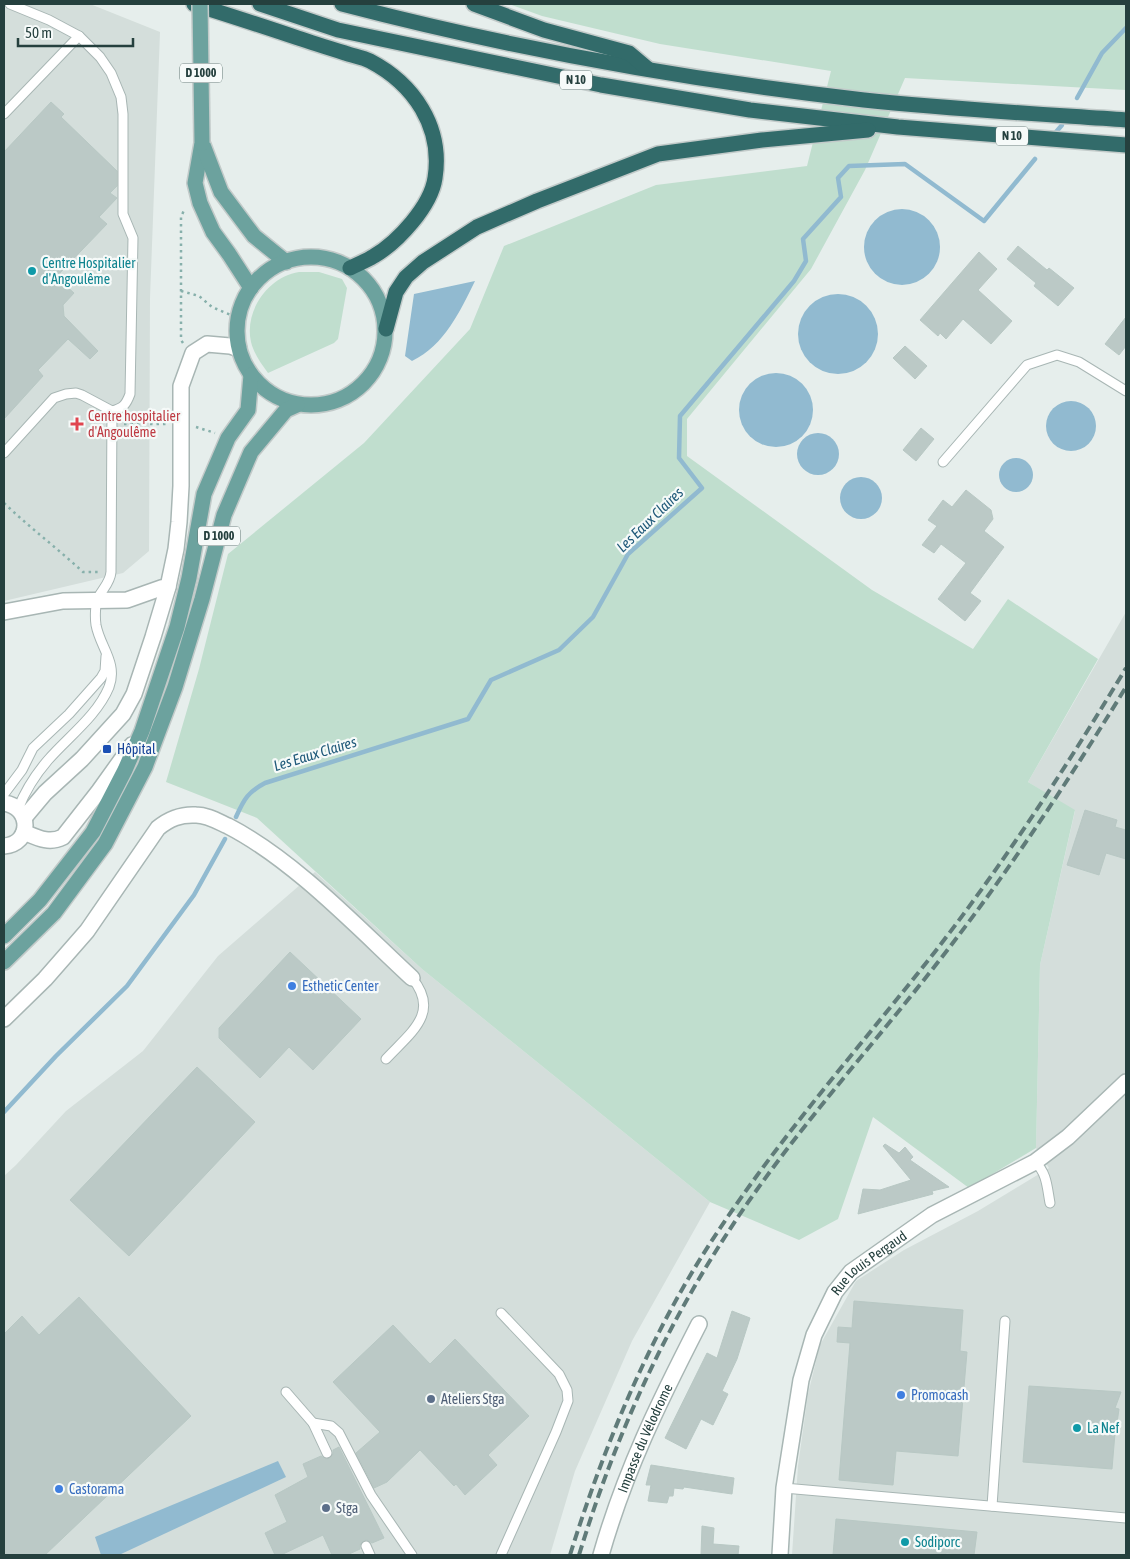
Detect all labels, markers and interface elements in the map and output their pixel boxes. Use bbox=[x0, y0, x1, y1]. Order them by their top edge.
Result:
scale bar bbox=[18, 15, 132, 47]
text: 50 m bbox=[25, 24, 52, 41]
road number: D 1000 bbox=[180, 64, 222, 82]
road number: N 10 bbox=[560, 70, 592, 90]
road number: N 10 bbox=[996, 126, 1028, 146]
place label: Centre Hospitalier d'Angoulême bbox=[42, 255, 136, 287]
marker: Centre Hospitalier d'Angoulême bbox=[26, 265, 38, 277]
place label: Centre hospitalier d'Angoulême bbox=[88, 408, 181, 440]
marker: Centre hospitalier d'Angoulême bbox=[70, 417, 84, 431]
water label: Les Eaux Claires bbox=[613, 484, 686, 556]
road number: D 1000 bbox=[198, 526, 240, 546]
water label: Les Eaux Claires bbox=[271, 733, 358, 774]
place label: Hôpital bbox=[117, 741, 156, 757]
marker: Hôpital bbox=[101, 743, 113, 755]
place label: Esthetic Center bbox=[302, 978, 379, 994]
marker: Esthetic Center bbox=[286, 980, 298, 992]
street label: Rue Louis Pergaud bbox=[828, 1228, 910, 1298]
street label: Impasse du Vélodrome bbox=[614, 1381, 676, 1495]
place label: Promocash bbox=[911, 1387, 969, 1403]
marker: Promocash bbox=[895, 1389, 907, 1401]
place label: Ateliers Stga bbox=[441, 1391, 505, 1407]
marker: Ateliers Stga bbox=[425, 1393, 437, 1405]
place label: La Nef bbox=[1087, 1420, 1119, 1436]
marker: La Nef bbox=[1071, 1422, 1083, 1434]
place label: Castorama bbox=[69, 1481, 124, 1497]
marker: Castorama bbox=[53, 1483, 65, 1495]
place label: Stga bbox=[336, 1500, 358, 1516]
marker: Stga bbox=[320, 1502, 332, 1514]
place label: Sodiporc bbox=[915, 1534, 961, 1550]
marker: Sodiporc bbox=[899, 1536, 911, 1548]

